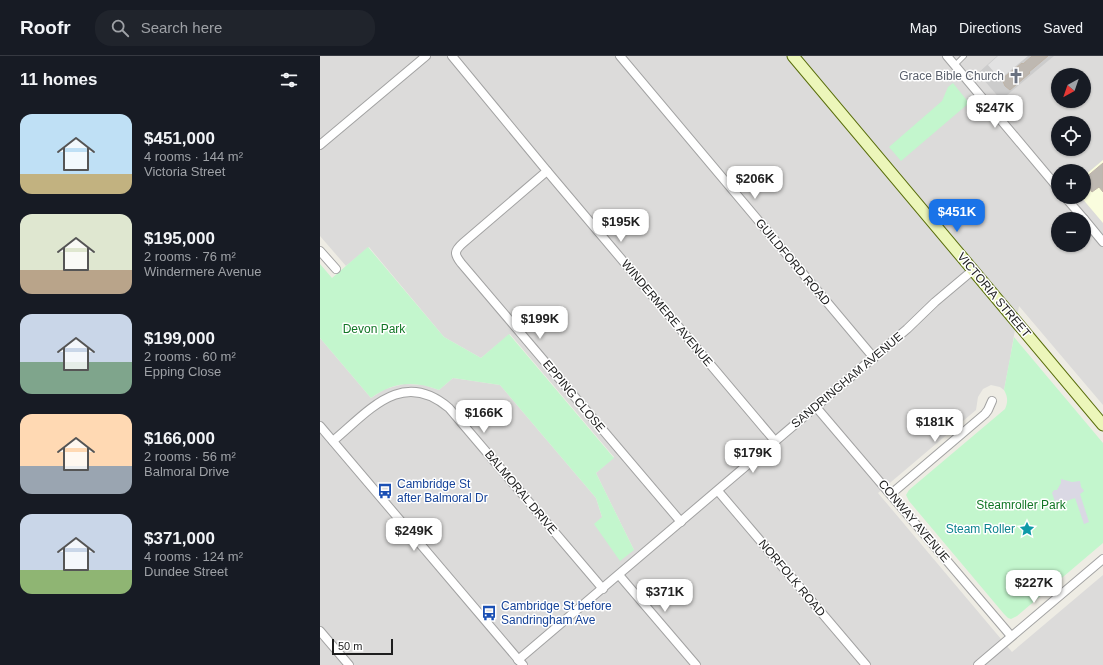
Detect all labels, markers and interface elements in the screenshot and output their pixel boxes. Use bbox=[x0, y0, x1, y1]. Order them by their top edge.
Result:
search box bbox=[95, 10, 375, 46]
text: Roofr bbox=[20, 17, 71, 38]
icon: search bbox=[109, 17, 131, 39]
text: Search here bbox=[141, 19, 222, 36]
text: Map bbox=[910, 20, 937, 36]
text: Directions bbox=[959, 20, 1021, 36]
text: Saved bbox=[1043, 20, 1083, 36]
church icon: Grace Bible Church bbox=[1007, 67, 1025, 85]
north arrow bbox=[1051, 68, 1091, 108]
map controls bbox=[1051, 68, 1091, 252]
icon: filters bbox=[278, 69, 300, 91]
place label: Grace Bible Church bbox=[899, 69, 1004, 83]
text: 11 homes bbox=[20, 70, 98, 89]
pin: $247K bbox=[967, 95, 1023, 129]
text: $247K bbox=[976, 100, 1014, 115]
button: locate bbox=[1051, 116, 1091, 156]
text: $451,000 bbox=[144, 129, 215, 148]
icon: home bbox=[52, 130, 100, 178]
text: 4 rooms · 144 m² bbox=[144, 149, 243, 164]
text: Victoria Street bbox=[144, 164, 225, 179]
button: + bbox=[1051, 164, 1091, 204]
pin: $206K bbox=[727, 166, 783, 200]
text: $206K bbox=[736, 171, 774, 186]
pin: $451K bbox=[929, 199, 985, 233]
text: $451K bbox=[938, 204, 976, 219]
pin: $195K bbox=[593, 209, 649, 243]
button: − bbox=[1051, 212, 1091, 252]
text: $195K bbox=[602, 214, 640, 229]
street label: GUILDFORD ROAD bbox=[753, 216, 833, 308]
text: $195,000 bbox=[144, 229, 215, 248]
icon: home bbox=[52, 230, 100, 278]
text: 2 rooms · 76 m² bbox=[144, 249, 236, 264]
street label: VICTORIA STREET bbox=[954, 250, 1034, 341]
street label: WINDERMERE AVENUE bbox=[618, 257, 716, 369]
text: Windermere Avenue bbox=[144, 264, 262, 279]
pin: $199K bbox=[512, 306, 568, 340]
text: $199K bbox=[521, 311, 559, 326]
park label: Devon Park bbox=[343, 322, 406, 336]
text: $199,000 bbox=[144, 329, 215, 348]
street label: SANDRINGHAM AVENUE bbox=[788, 329, 906, 431]
icon: home bbox=[52, 330, 100, 378]
text: 2 rooms · 60 m² bbox=[144, 349, 236, 364]
street label: EPPING CLOSE bbox=[540, 357, 608, 435]
text: Epping Close bbox=[144, 364, 221, 379]
pin: $166K bbox=[456, 400, 512, 434]
text: $166K bbox=[465, 405, 503, 420]
pin: $181K bbox=[907, 409, 963, 443]
text: $181K bbox=[916, 414, 954, 429]
text: $166,000 bbox=[144, 429, 215, 448]
icon: home bbox=[52, 430, 100, 478]
pin: $179K bbox=[725, 440, 781, 474]
text: $179K bbox=[734, 445, 772, 460]
street label: BALMORAL DRIVE bbox=[482, 447, 560, 537]
text: 2 rooms · 56 m² bbox=[144, 449, 236, 464]
text: Balmoral Drive bbox=[144, 464, 229, 479]
place label: Cambridge St after Balmoral Dr bbox=[397, 477, 488, 505]
street label: CONWAY AVENUE bbox=[875, 477, 953, 565]
bus stop icon: Cambridge St after Balmoral Dr bbox=[376, 482, 394, 500]
park label: Steamroller Park bbox=[976, 498, 1067, 512]
pin: $249K bbox=[386, 518, 442, 552]
place icon: Steam Roller bbox=[1018, 520, 1036, 538]
place label: Steam Roller bbox=[946, 522, 1015, 536]
text: $249K bbox=[395, 523, 433, 538]
text: $371,000 bbox=[144, 529, 215, 548]
icon: home bbox=[52, 530, 100, 578]
street label: NORFOLK ROAD bbox=[756, 537, 828, 620]
text: 4 rooms · 124 m² bbox=[144, 549, 243, 564]
text: Dundee Street bbox=[144, 564, 228, 579]
pin: $227K bbox=[1006, 570, 1062, 604]
text: $227K bbox=[1015, 575, 1053, 590]
pin: $371K bbox=[637, 579, 693, 613]
text: $371K bbox=[646, 584, 684, 599]
place label: Cambridge St before Sandringham Ave bbox=[501, 599, 612, 627]
bus stop icon: Cambridge St before Sandringham Ave bbox=[480, 604, 498, 622]
scale bar bbox=[332, 637, 393, 656]
text: 50 m bbox=[338, 640, 362, 652]

